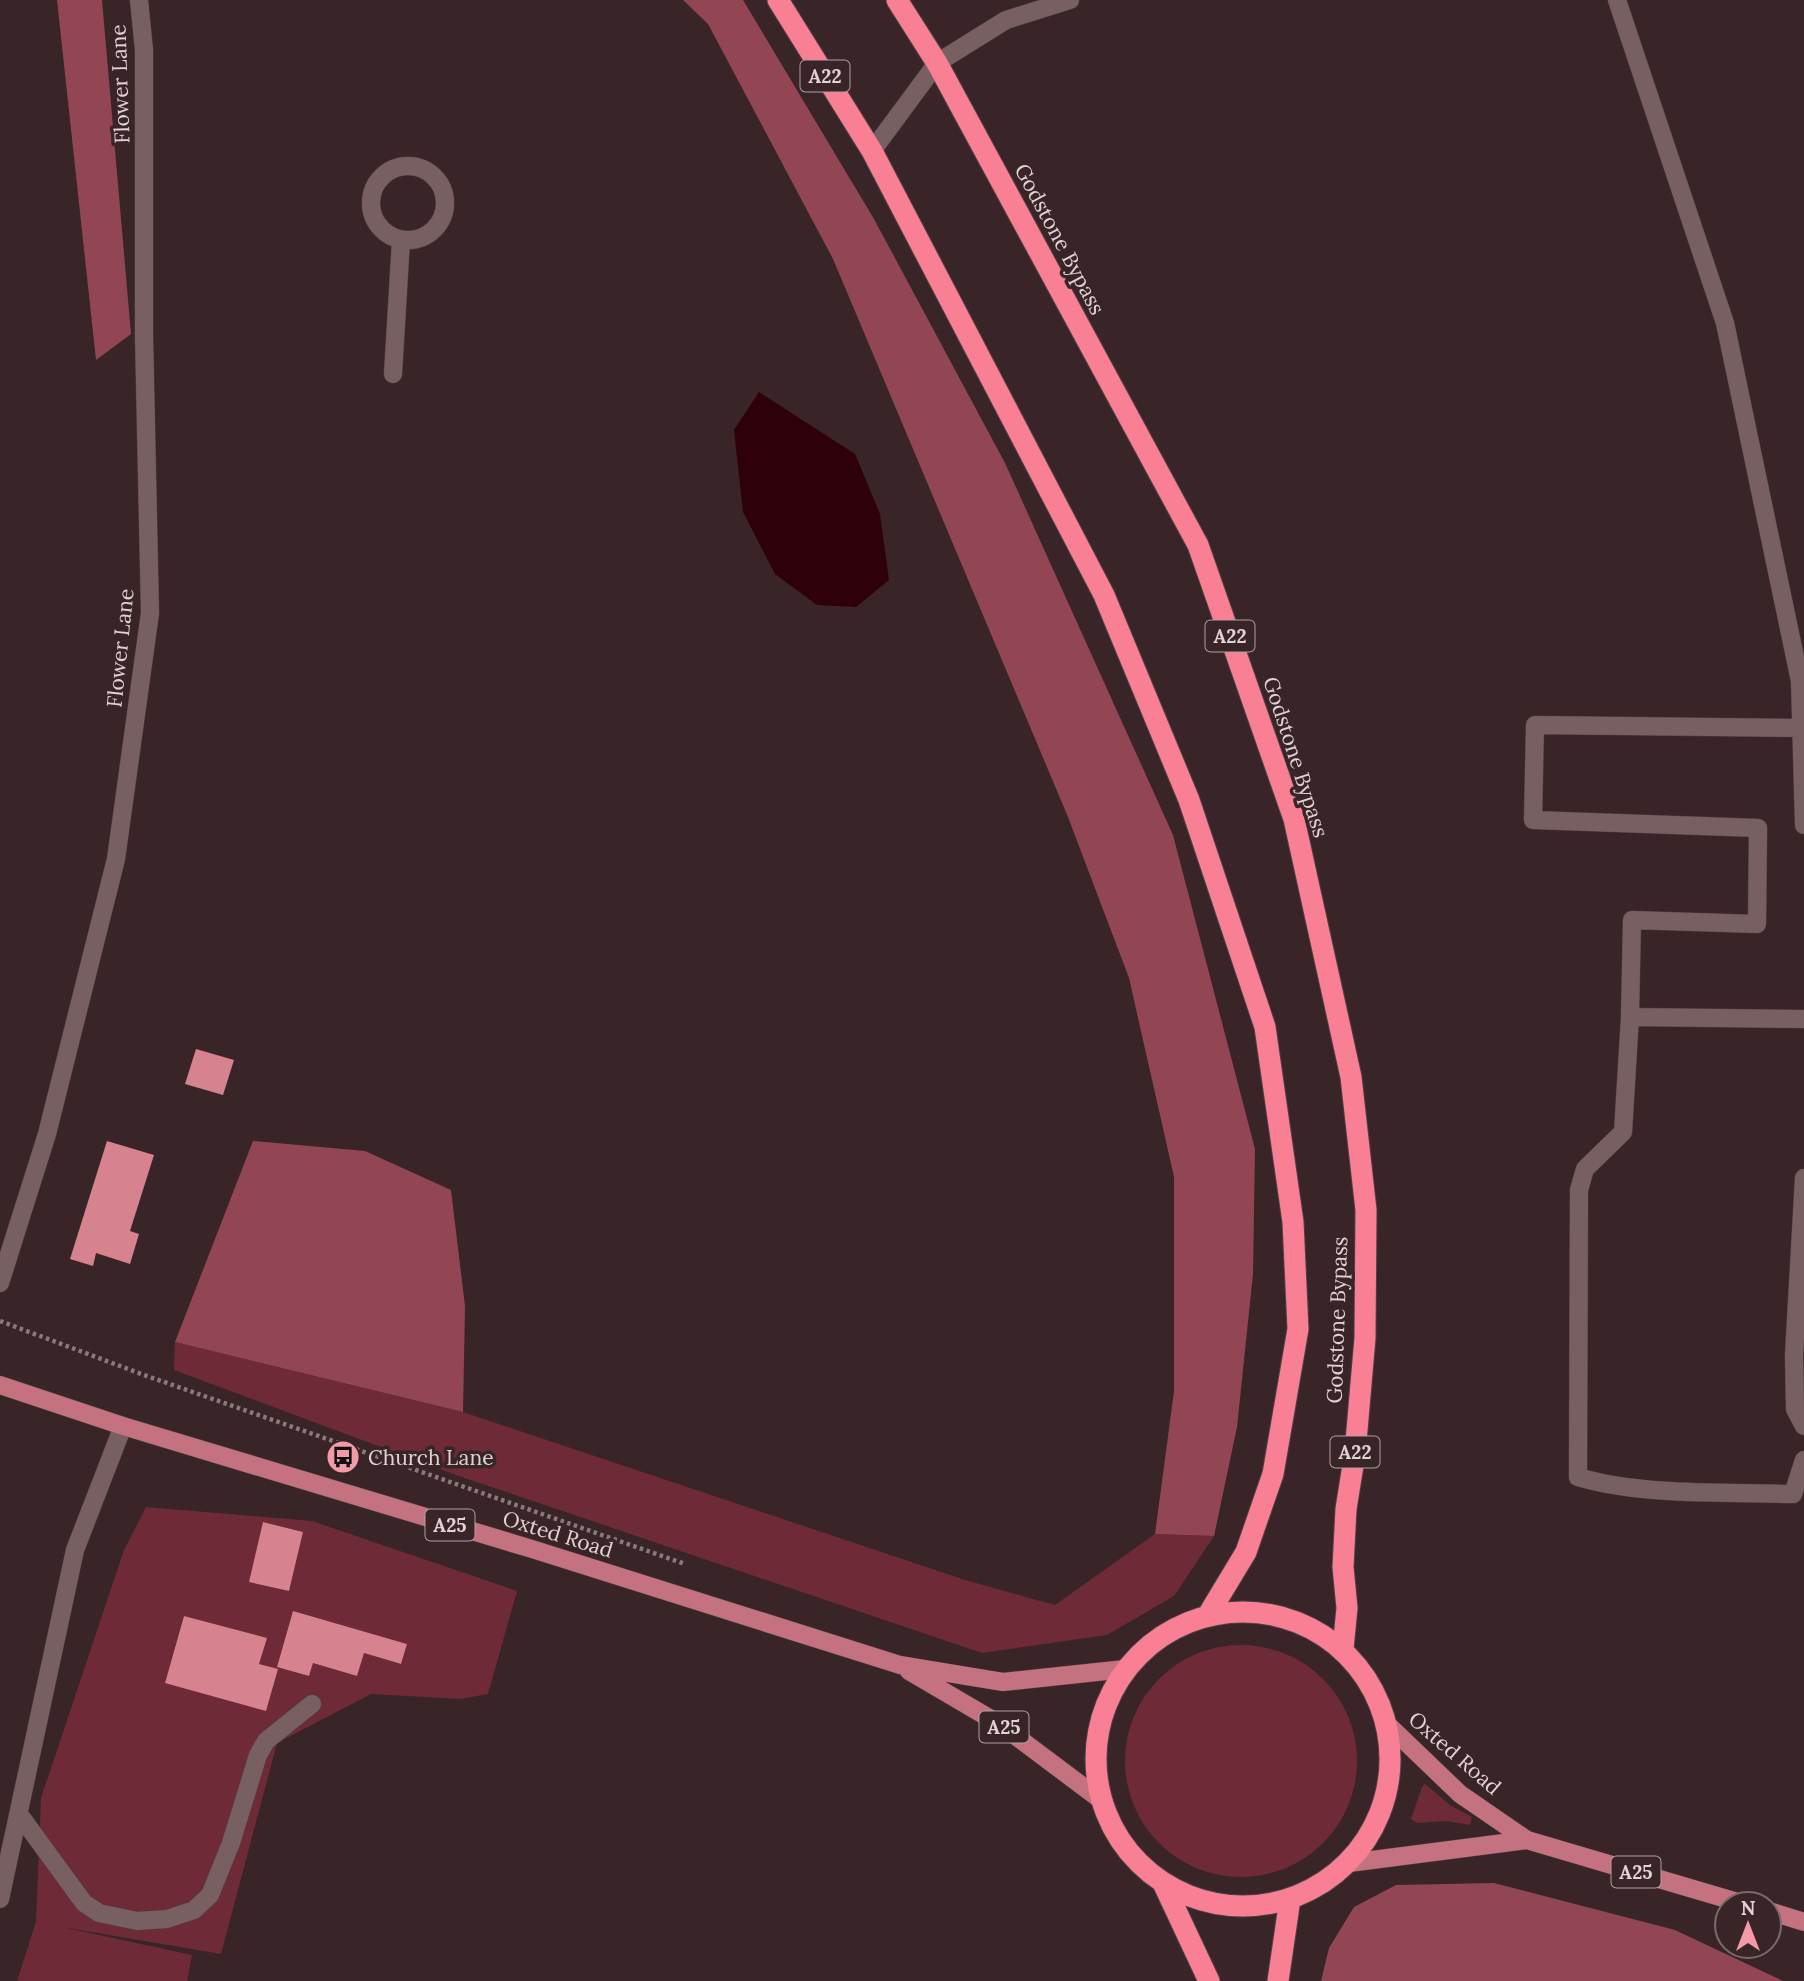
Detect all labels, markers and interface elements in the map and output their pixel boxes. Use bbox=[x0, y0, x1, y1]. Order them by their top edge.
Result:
street label: Flower Lane bbox=[104, 24, 136, 144]
road number: A22 bbox=[800, 60, 850, 92]
street label: Godstone Bypass bbox=[1009, 159, 1111, 319]
street label: Flower Lane bbox=[100, 587, 140, 709]
road number: A22 bbox=[1206, 621, 1254, 652]
street label: Godstone Bypass bbox=[1257, 673, 1335, 841]
street label: Godstone Bypass bbox=[1321, 1236, 1353, 1404]
road number: A22 bbox=[1330, 1436, 1380, 1468]
bus stop icon: Church Lane bbox=[324, 1438, 362, 1476]
place label: Church Lane bbox=[368, 1444, 494, 1471]
street label: Oxted Road bbox=[500, 1504, 616, 1564]
road number: A25 bbox=[426, 1510, 475, 1540]
street label: Oxted Road bbox=[1403, 1705, 1507, 1801]
road number: A25 bbox=[979, 1712, 1028, 1742]
road number: A25 bbox=[1612, 1856, 1660, 1888]
north arrow bbox=[1713, 1890, 1783, 1960]
text: N bbox=[1741, 1896, 1756, 1920]

